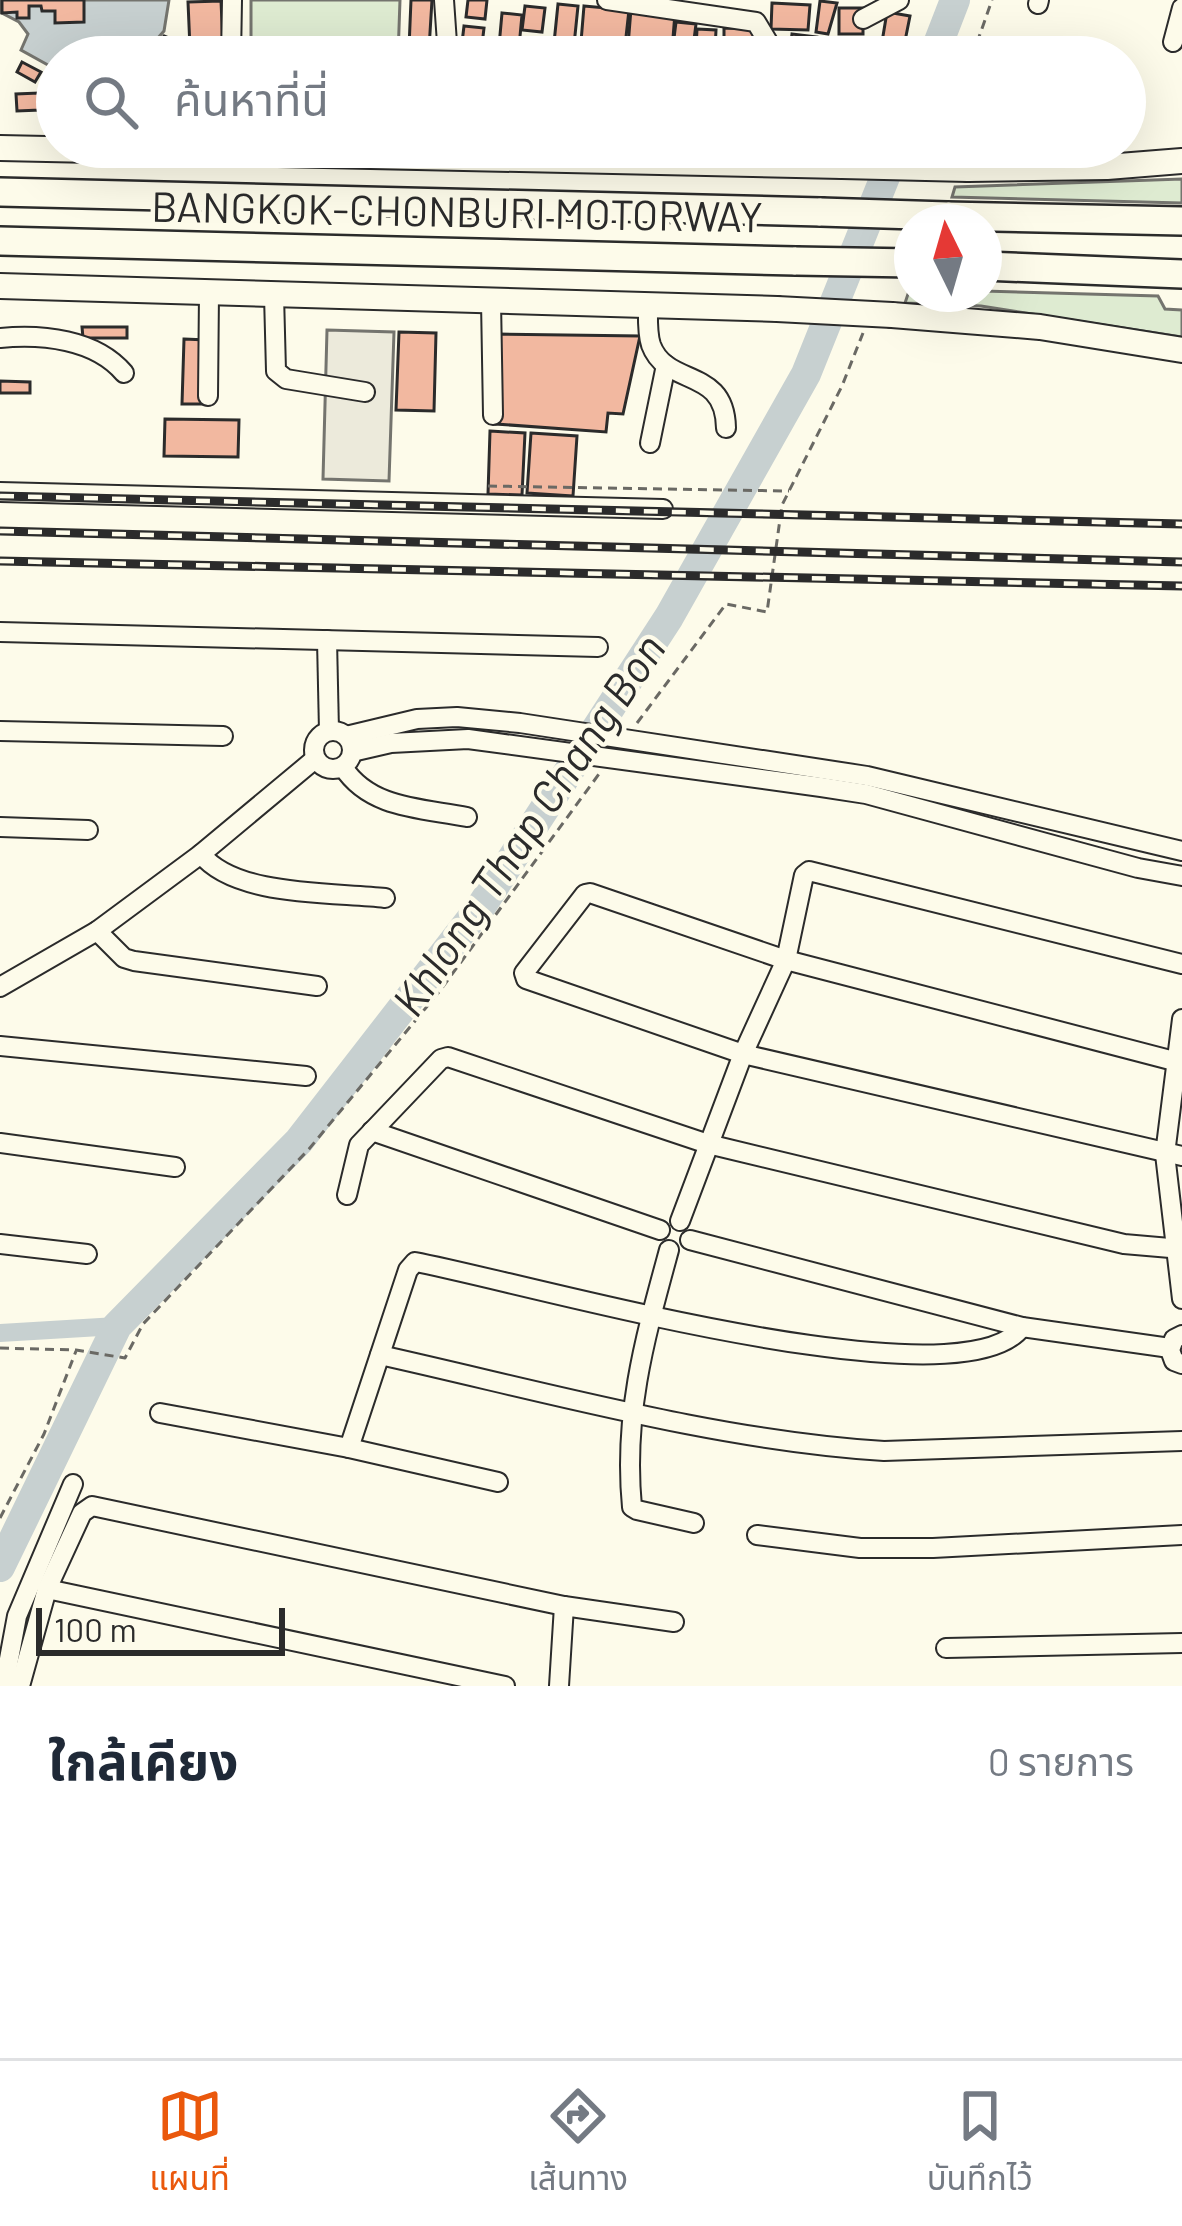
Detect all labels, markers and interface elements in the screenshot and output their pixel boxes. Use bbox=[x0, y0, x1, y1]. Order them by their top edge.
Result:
search box bbox=[36, 36, 1146, 168]
icon: search bbox=[78, 69, 144, 135]
text: ค้นหาที่นี่ bbox=[174, 71, 329, 125]
street label: BANGKOK-CHONBURI MOTORWAY bbox=[151, 180, 763, 240]
north arrow bbox=[894, 204, 1002, 312]
water label: Khlong Thap Chang Bon bbox=[379, 623, 675, 1025]
scale bar bbox=[36, 1602, 285, 1655]
text: 100 m bbox=[54, 1609, 137, 1649]
text: ใกล้เคียง bbox=[48, 1729, 238, 1790]
text: 0 รายการ bbox=[988, 1737, 1134, 1784]
tab: แผนที่ bbox=[149, 2083, 230, 2205]
tab: เส้นทาง bbox=[528, 2083, 628, 2205]
tab: บันทึกไว้ bbox=[927, 2083, 1033, 2205]

